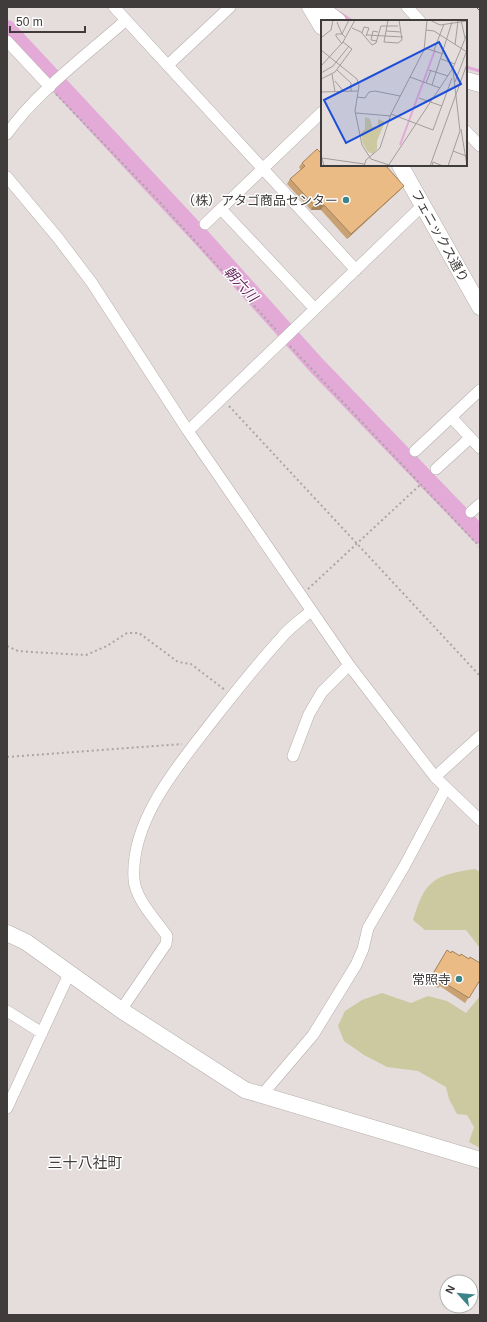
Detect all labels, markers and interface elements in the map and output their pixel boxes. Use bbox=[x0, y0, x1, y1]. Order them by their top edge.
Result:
scale bar bbox=[10, 8, 85, 34]
text: 50 m bbox=[16, 15, 43, 29]
inset map bbox=[321, 20, 467, 166]
street label: フェニックス通り bbox=[408, 187, 472, 285]
place label: （株）アタゴ商品センター bbox=[182, 193, 338, 208]
marker: （株）アタゴ商品センター bbox=[341, 195, 351, 205]
water label: 朝六川 bbox=[221, 263, 263, 306]
place label: 常照寺 bbox=[412, 972, 451, 987]
marker: 常照寺 bbox=[454, 974, 464, 984]
district label: 三十八社町 bbox=[47, 1154, 123, 1171]
north arrow bbox=[439, 1274, 479, 1314]
text: N bbox=[443, 1283, 457, 1296]

